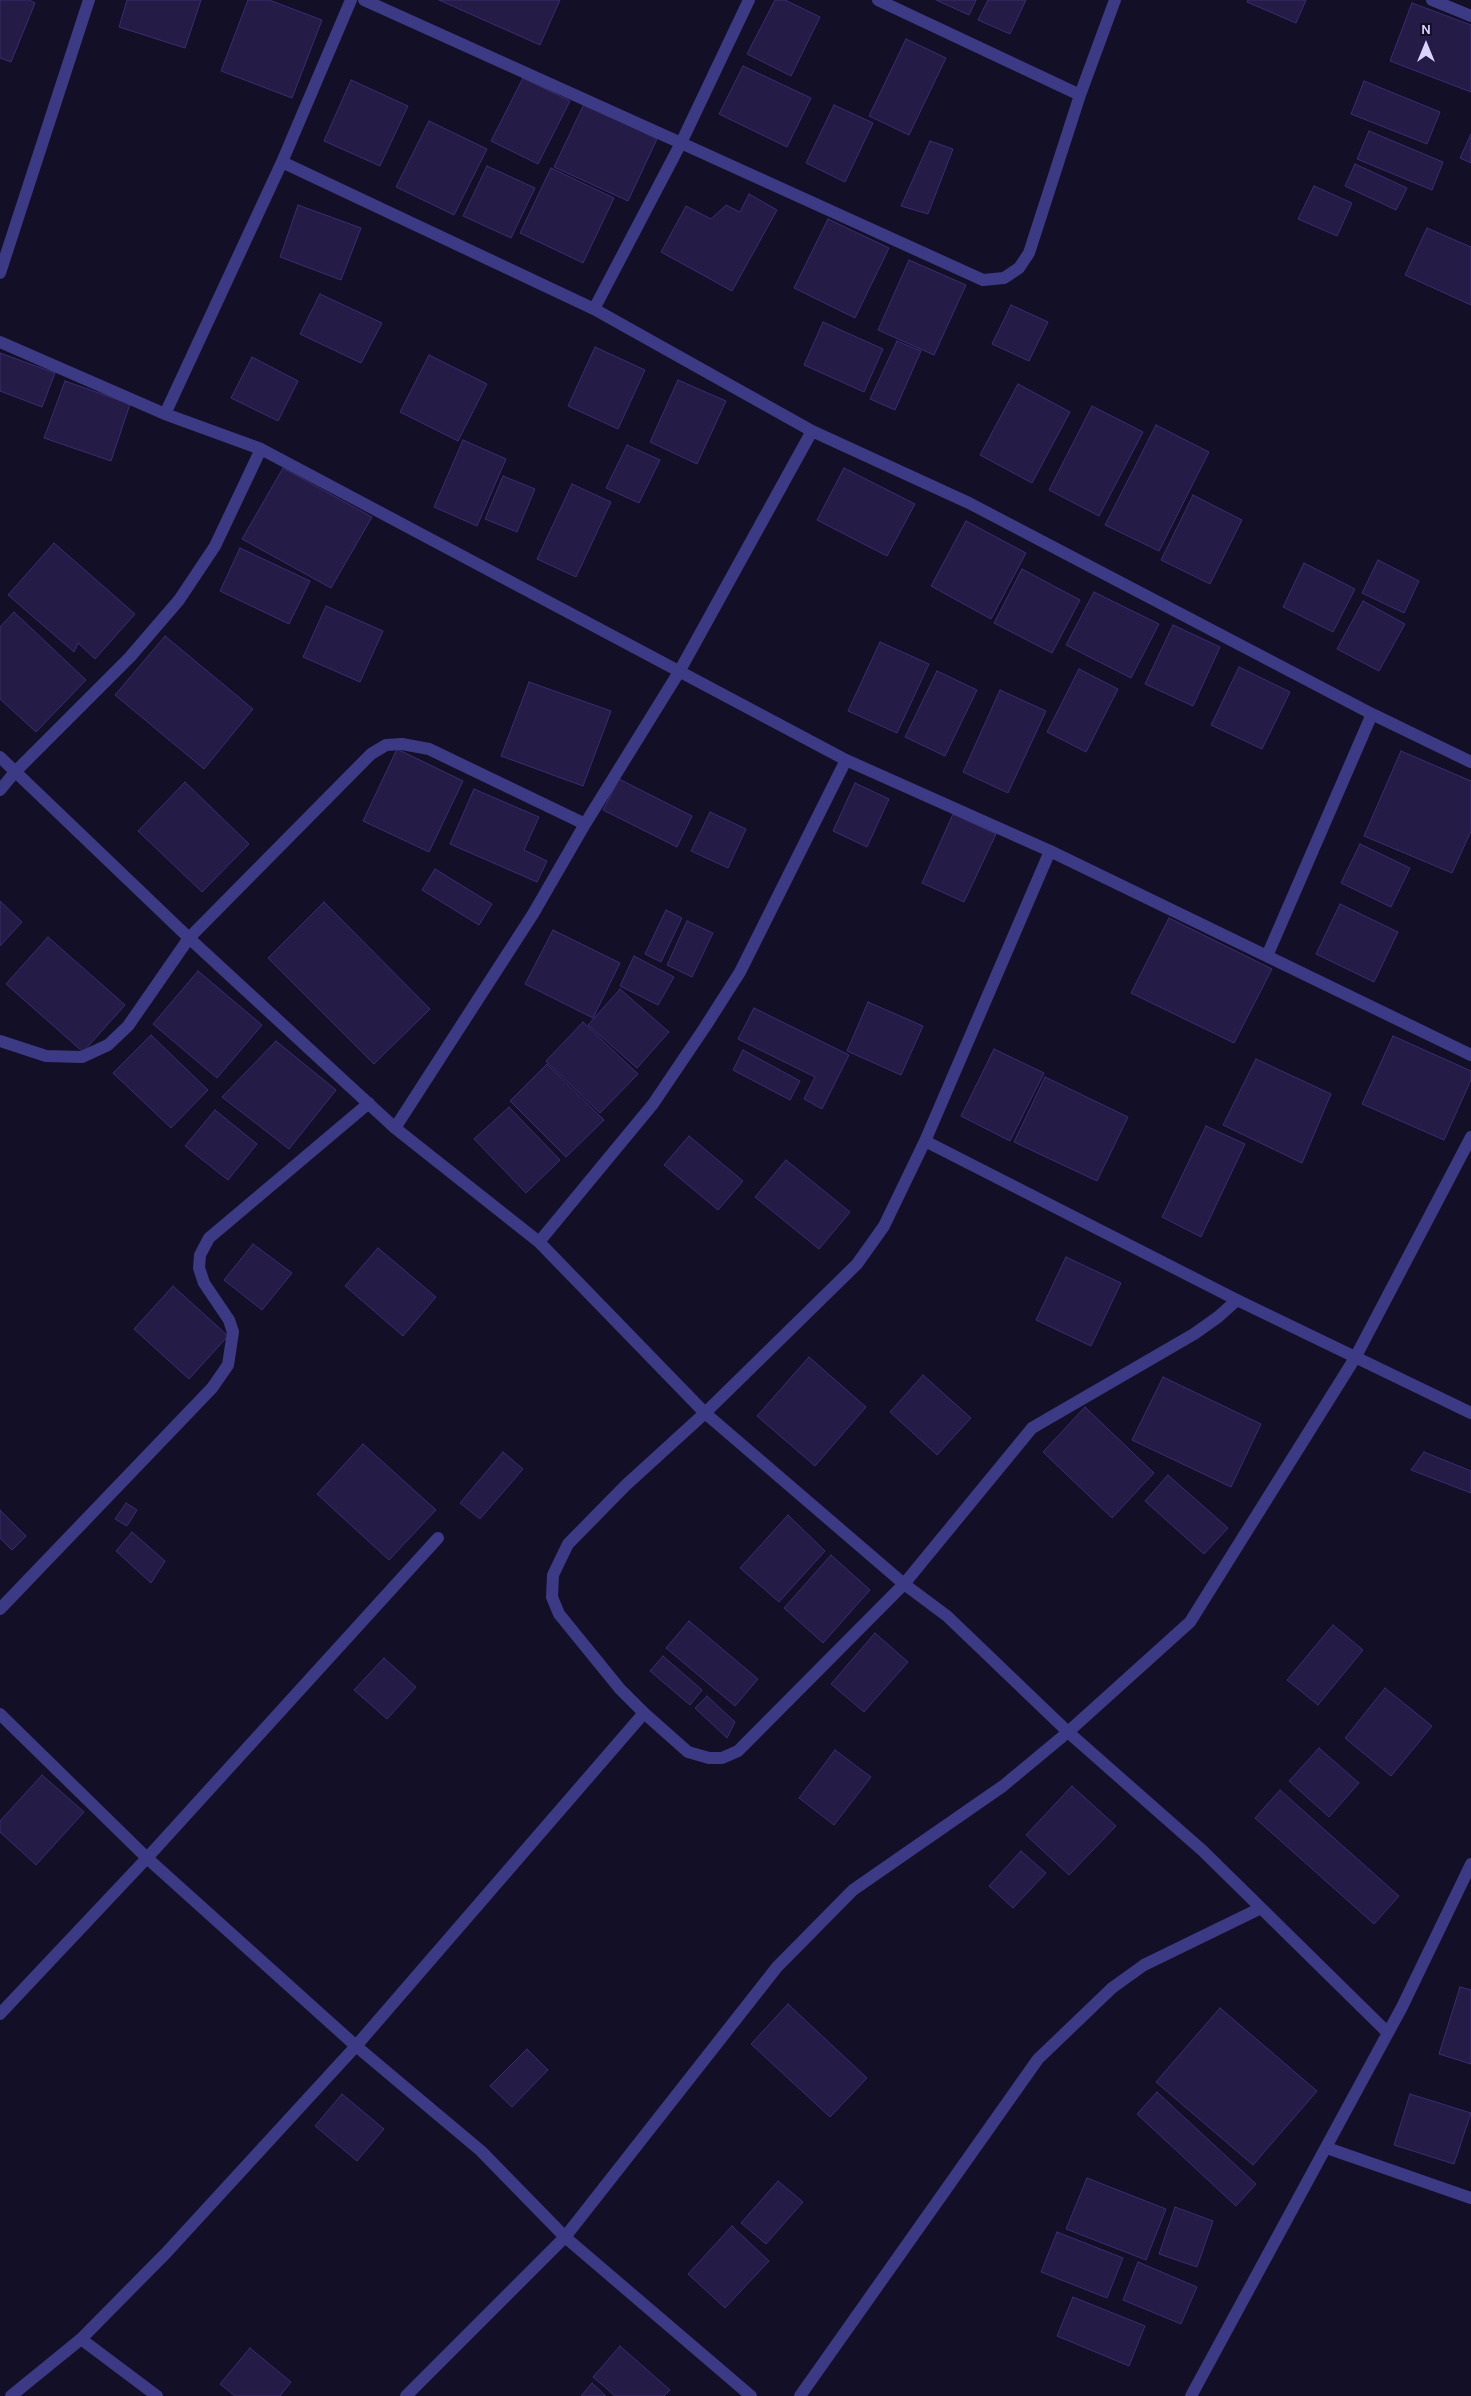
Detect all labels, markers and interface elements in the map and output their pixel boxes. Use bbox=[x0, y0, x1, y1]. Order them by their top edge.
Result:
north arrow bbox=[1401, 20, 1451, 70]
text: N bbox=[1421, 21, 1431, 38]

